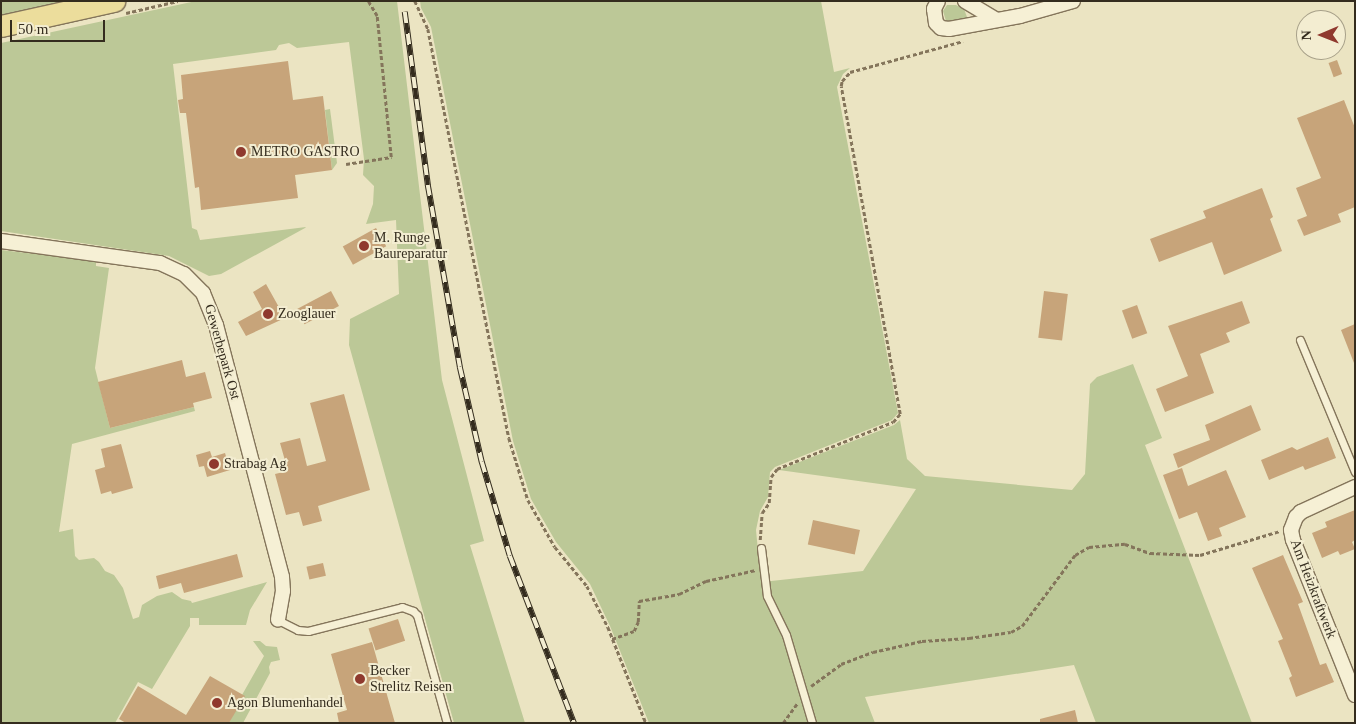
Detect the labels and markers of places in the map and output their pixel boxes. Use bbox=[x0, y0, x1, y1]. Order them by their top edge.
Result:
place label: METRO GASTRO bbox=[251, 144, 360, 160]
marker: METRO GASTRO bbox=[235, 146, 247, 158]
place label: M. Runge Baureparatur bbox=[374, 230, 447, 262]
marker: M. Runge Baureparatur bbox=[358, 240, 370, 252]
place label: Zooglauer bbox=[278, 306, 336, 322]
marker: Zooglauer bbox=[262, 308, 274, 320]
place label: Strabag Ag bbox=[224, 456, 287, 472]
marker: Strabag Ag bbox=[208, 458, 220, 470]
place label: Becker Strelitz Reisen bbox=[370, 663, 452, 696]
marker: Becker Strelitz Reisen bbox=[354, 673, 366, 685]
place label: Agon Blumenhandel bbox=[227, 695, 343, 711]
marker: Agon Blumenhandel bbox=[211, 697, 223, 709]

